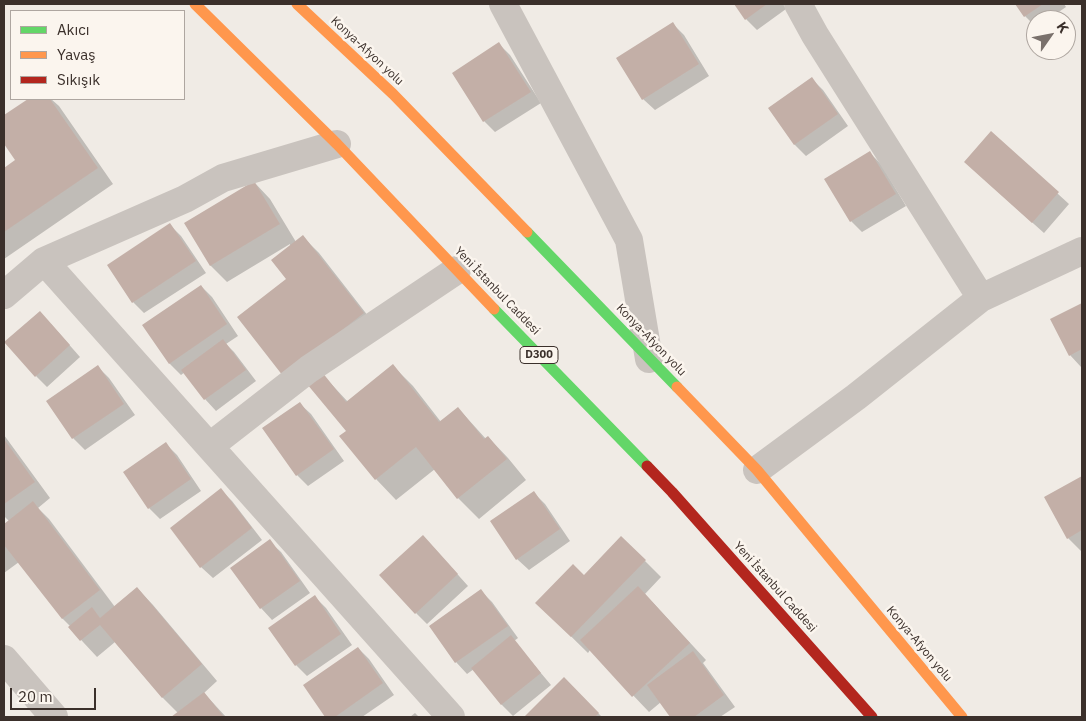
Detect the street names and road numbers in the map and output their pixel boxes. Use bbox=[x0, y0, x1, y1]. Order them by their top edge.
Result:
street label: Konya-Afyon yolu bbox=[328, 14, 406, 88]
street label: Yeni İstanbul Caddesi bbox=[451, 244, 543, 338]
street label: Konya-Afyon yolu bbox=[613, 301, 689, 379]
road number: D300 bbox=[520, 346, 558, 364]
street label: Yeni İstanbul Caddesi bbox=[731, 539, 819, 635]
street label: Konya-Afyon yolu bbox=[883, 603, 955, 685]

